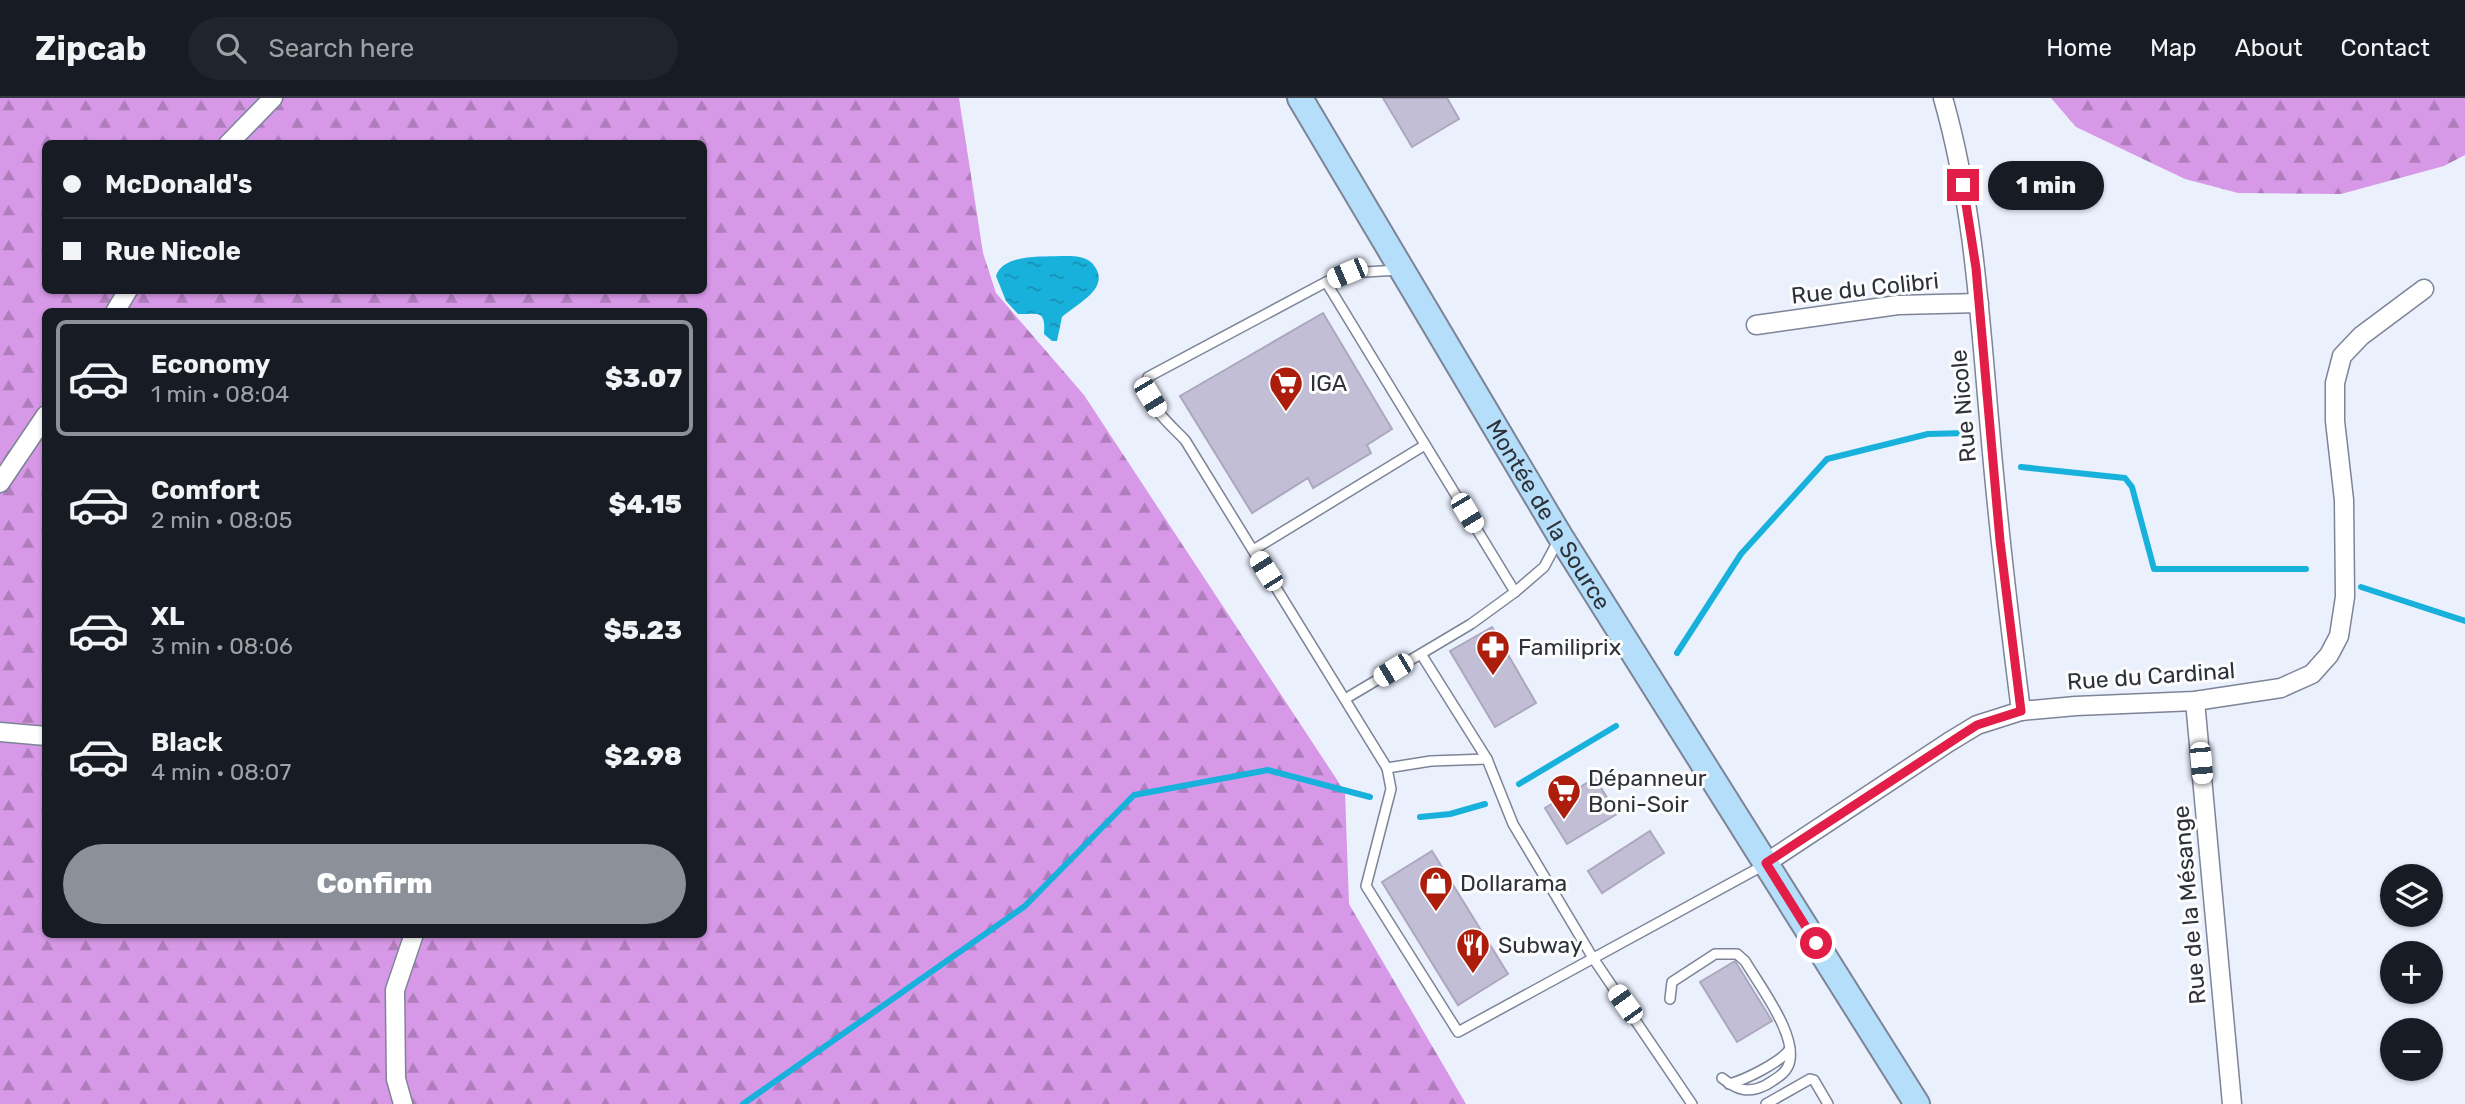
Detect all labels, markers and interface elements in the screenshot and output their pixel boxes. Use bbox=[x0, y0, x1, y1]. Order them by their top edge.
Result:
search box bbox=[188, 17, 678, 80]
text: Zipcab bbox=[35, 29, 146, 68]
icon: search bbox=[212, 29, 250, 67]
text: Search here bbox=[268, 33, 414, 64]
text: Home bbox=[2046, 34, 2112, 62]
text: Map bbox=[2150, 34, 2197, 62]
text: About bbox=[2235, 34, 2303, 62]
text: Contact bbox=[2341, 34, 2430, 62]
callout: 1 min bbox=[1988, 160, 2103, 210]
text: McDonald's bbox=[105, 169, 253, 200]
route end bbox=[1947, 169, 1979, 201]
text: 1 min bbox=[2016, 171, 2076, 199]
text: Rue Nicole bbox=[105, 236, 241, 267]
car bbox=[1324, 255, 1371, 291]
street label: Rue du Colibri bbox=[1790, 266, 1940, 310]
icon: car bbox=[67, 347, 130, 410]
street label: Rue Nicole bbox=[1944, 348, 1982, 464]
text: Economy bbox=[151, 349, 270, 380]
text: $3.07 bbox=[605, 363, 682, 394]
supermarket icon: IGA bbox=[1267, 364, 1305, 413]
place label: IGA bbox=[1310, 369, 1347, 397]
car bbox=[1131, 374, 1170, 420]
text: 1 min · 08:04 bbox=[151, 380, 289, 408]
street label: Montée de la Source bbox=[1480, 414, 1617, 615]
icon: car bbox=[67, 473, 130, 536]
text: Comfort bbox=[151, 475, 260, 506]
text: $4.15 bbox=[609, 489, 682, 520]
car bbox=[1448, 490, 1487, 536]
text: 2 min · 08:05 bbox=[151, 506, 292, 534]
car bbox=[1246, 548, 1287, 594]
icon: car bbox=[67, 599, 130, 662]
text: XL bbox=[151, 601, 184, 632]
text: $5.23 bbox=[604, 615, 682, 646]
pharmacy icon: Familiprix bbox=[1474, 628, 1512, 677]
text: 3 min · 08:06 bbox=[151, 632, 293, 660]
place label: Familiprix bbox=[1518, 633, 1621, 661]
car bbox=[1370, 650, 1417, 690]
street label: Rue du Cardinal bbox=[2066, 656, 2236, 696]
icon: car bbox=[67, 725, 130, 788]
text: Black bbox=[151, 727, 223, 758]
text: $2.98 bbox=[604, 741, 682, 772]
car bbox=[2189, 741, 2214, 785]
text: 4 min · 08:07 bbox=[151, 758, 291, 786]
place label: Dépanneur Boni-Soir bbox=[1588, 764, 1707, 818]
supermarket icon: Dépanneur Boni-Soir bbox=[1545, 772, 1583, 821]
street label: Rue de la Mésange bbox=[2166, 804, 2212, 1006]
button: Confirm bbox=[63, 844, 686, 924]
shop icon: Dollarama bbox=[1417, 864, 1455, 913]
map controls bbox=[2380, 864, 2443, 1081]
button: layers bbox=[2380, 864, 2443, 927]
place label: Dollarama bbox=[1460, 869, 1567, 897]
restaurant icon: Subway bbox=[1454, 926, 1492, 975]
route start bbox=[1800, 927, 1832, 959]
place label: Subway bbox=[1498, 931, 1583, 959]
button: + bbox=[2380, 941, 2443, 1004]
car bbox=[1605, 981, 1646, 1027]
button: − bbox=[2380, 1018, 2443, 1081]

